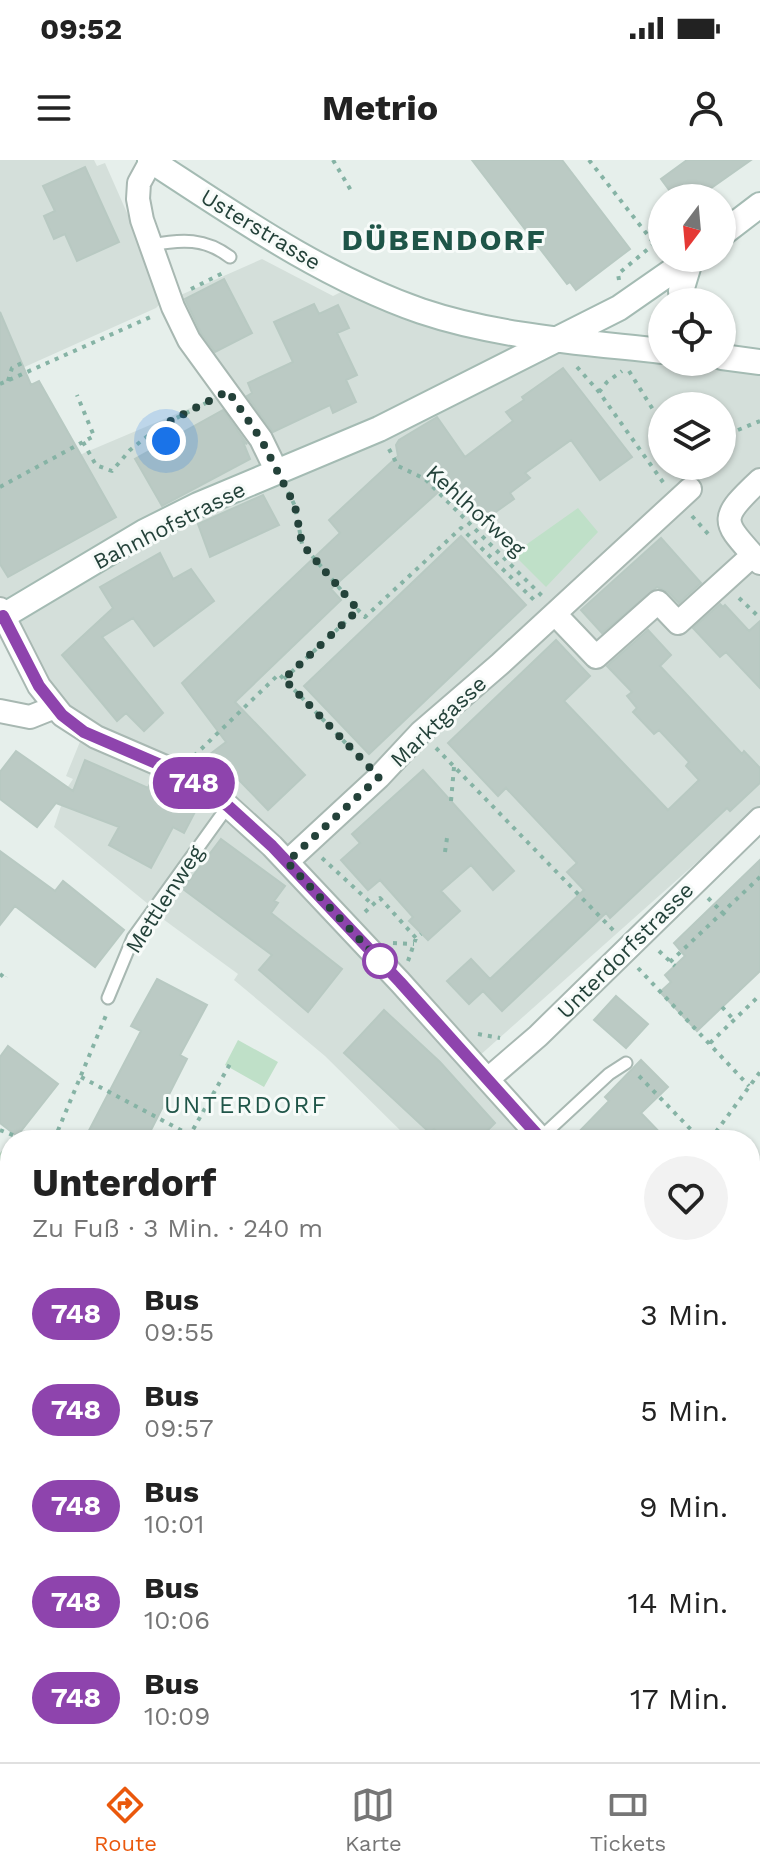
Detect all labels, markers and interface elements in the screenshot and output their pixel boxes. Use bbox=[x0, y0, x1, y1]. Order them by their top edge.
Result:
text: 09:52 bbox=[40, 11, 122, 46]
icon: menu bbox=[32, 86, 76, 130]
icon: person bbox=[684, 86, 728, 130]
text: Metrio bbox=[322, 87, 438, 129]
street label: Usterstrasse bbox=[196, 184, 325, 275]
north arrow bbox=[648, 184, 736, 272]
map controls bbox=[648, 184, 736, 480]
district label: DÜBENDORF bbox=[341, 222, 547, 257]
button: locate bbox=[648, 288, 736, 376]
button: layers bbox=[648, 392, 736, 480]
your location bbox=[146, 421, 186, 461]
street label: Kehlhofweg bbox=[421, 460, 530, 561]
street label: Bahnhofstrasse bbox=[89, 476, 249, 575]
street label: Marktgasse bbox=[385, 671, 491, 772]
line badge: 748 bbox=[148, 757, 240, 809]
text: 748 bbox=[169, 766, 219, 799]
street label: Mettlenweg bbox=[120, 841, 209, 958]
street label: Unterdorfstrasse bbox=[552, 877, 699, 1024]
unlabelled marker bbox=[363, 944, 397, 978]
district label: UNTERDORF bbox=[164, 1091, 328, 1119]
button: heart bbox=[644, 1156, 728, 1240]
text: Unterdorf bbox=[32, 1161, 216, 1205]
text: Zu Fuß · 3 Min. · 240 m bbox=[32, 1213, 323, 1243]
text: Bus bbox=[144, 1282, 199, 1317]
text: 748 bbox=[51, 1297, 101, 1330]
text: 3 Min. bbox=[640, 1297, 728, 1332]
text: 09:55 bbox=[144, 1317, 214, 1347]
text: Bus bbox=[144, 1378, 199, 1413]
text: 748 bbox=[51, 1393, 101, 1426]
text: 5 Min. bbox=[640, 1393, 728, 1428]
text: 09:57 bbox=[144, 1413, 214, 1443]
text: Bus bbox=[144, 1474, 199, 1509]
text: 748 bbox=[51, 1489, 101, 1522]
text: 9 Min. bbox=[639, 1489, 728, 1524]
text: 10:01 bbox=[144, 1509, 204, 1539]
text: Bus bbox=[144, 1570, 199, 1605]
text: 748 bbox=[51, 1585, 101, 1618]
text: 14 Min. bbox=[628, 1585, 728, 1620]
text: 10:06 bbox=[144, 1605, 210, 1635]
text: Bus bbox=[144, 1666, 199, 1701]
text: 748 bbox=[51, 1681, 101, 1714]
text: 17 Min. bbox=[630, 1681, 728, 1716]
text: 10:09 bbox=[144, 1701, 210, 1731]
tab: Route bbox=[94, 1783, 157, 1856]
tab: Karte bbox=[345, 1783, 402, 1856]
tab: Tickets bbox=[590, 1783, 666, 1856]

